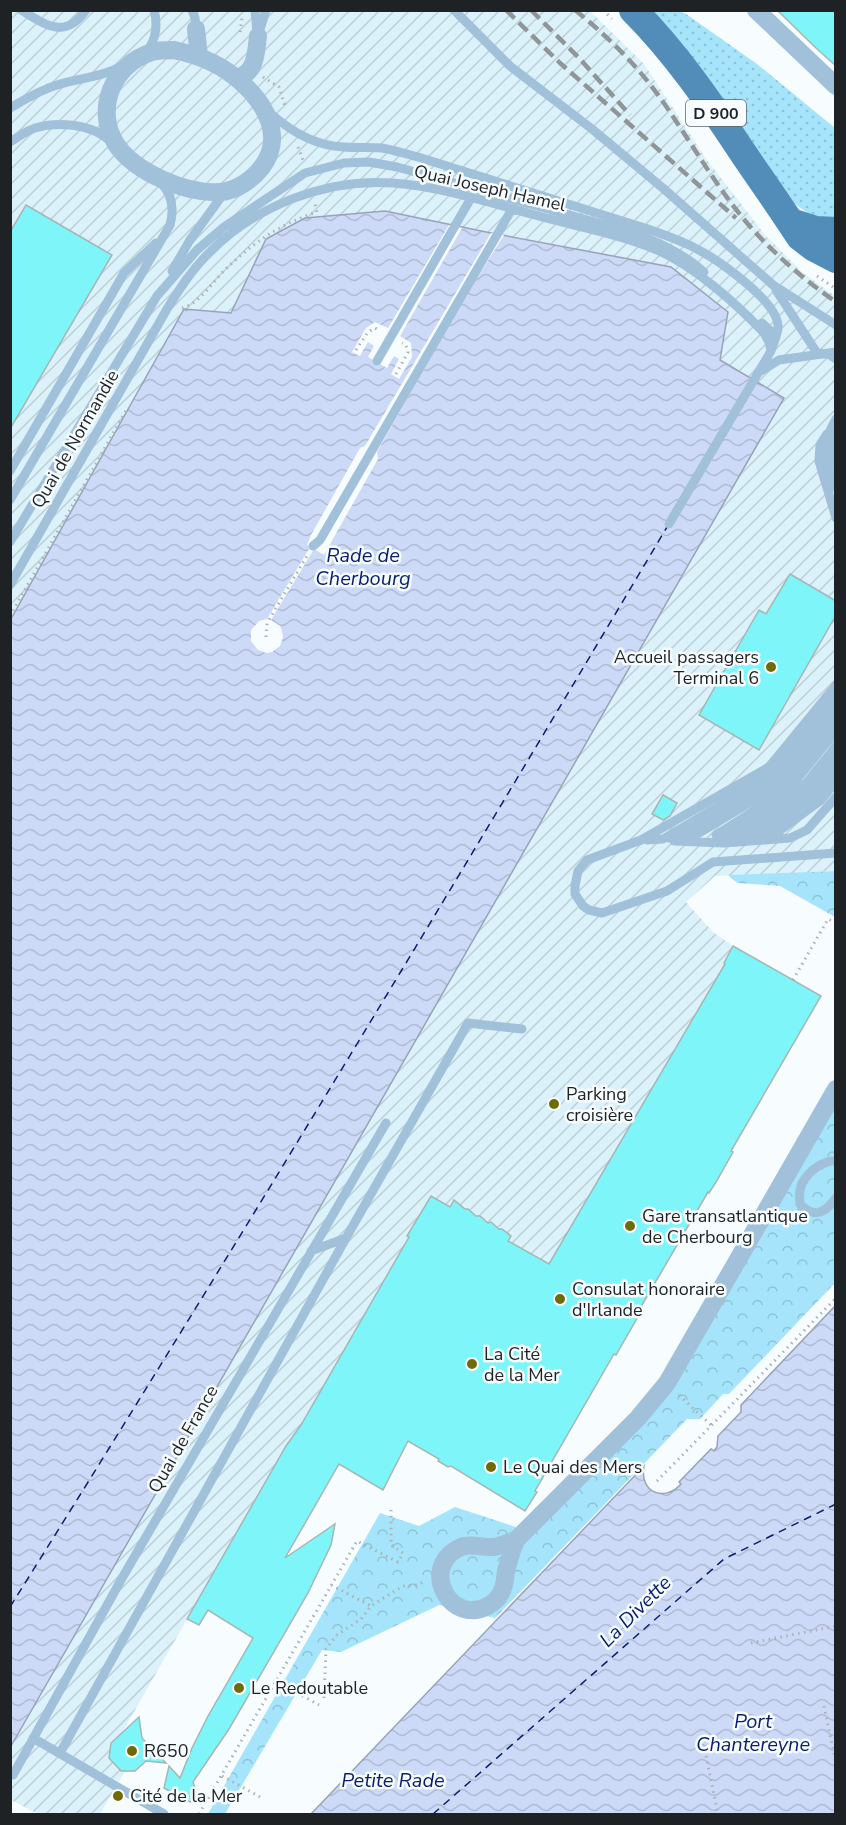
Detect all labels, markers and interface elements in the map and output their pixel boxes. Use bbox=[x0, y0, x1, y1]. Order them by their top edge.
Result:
road number: D 900 bbox=[686, 100, 746, 126]
street label: Quai Joseph Hamel bbox=[412, 159, 569, 217]
street label: Quai de Normandie bbox=[26, 365, 124, 513]
water label: Rade de Cherbourg bbox=[315, 542, 411, 592]
place label: Accueil passagers Terminal 6 bbox=[614, 645, 759, 690]
marker: Accueil passagers Terminal 6 bbox=[764, 660, 778, 674]
place label: Parking croisière bbox=[566, 1082, 633, 1127]
marker: Parking croisière bbox=[547, 1097, 561, 1111]
place label: Gare transatlantique de Cherbourg bbox=[642, 1204, 808, 1249]
marker: Gare transatlantique de Cherbourg bbox=[623, 1219, 637, 1233]
place label: Consulat honoraire d'Irlande bbox=[572, 1277, 725, 1322]
marker: Consulat honoraire d'Irlande bbox=[553, 1292, 567, 1306]
place label: La Cité de la Mer bbox=[484, 1342, 560, 1387]
marker: La Cité de la Mer bbox=[465, 1357, 479, 1371]
street label: Quai de France bbox=[142, 1381, 224, 1497]
place label: Le Quai des Mers bbox=[503, 1455, 642, 1479]
marker: Le Quai des Mers bbox=[484, 1460, 498, 1474]
water label: La Divette bbox=[594, 1569, 677, 1653]
place label: Le Redoutable bbox=[251, 1676, 368, 1700]
marker: Le Redoutable bbox=[232, 1681, 246, 1695]
water label: Port Chantereyne bbox=[696, 1708, 810, 1758]
place label: R650 bbox=[144, 1739, 188, 1763]
marker: R650 bbox=[125, 1744, 139, 1758]
water label: Petite Rade bbox=[341, 1767, 445, 1794]
place label: Cité de la Mer bbox=[130, 1784, 243, 1808]
marker: Cité de la Mer bbox=[111, 1789, 125, 1803]

